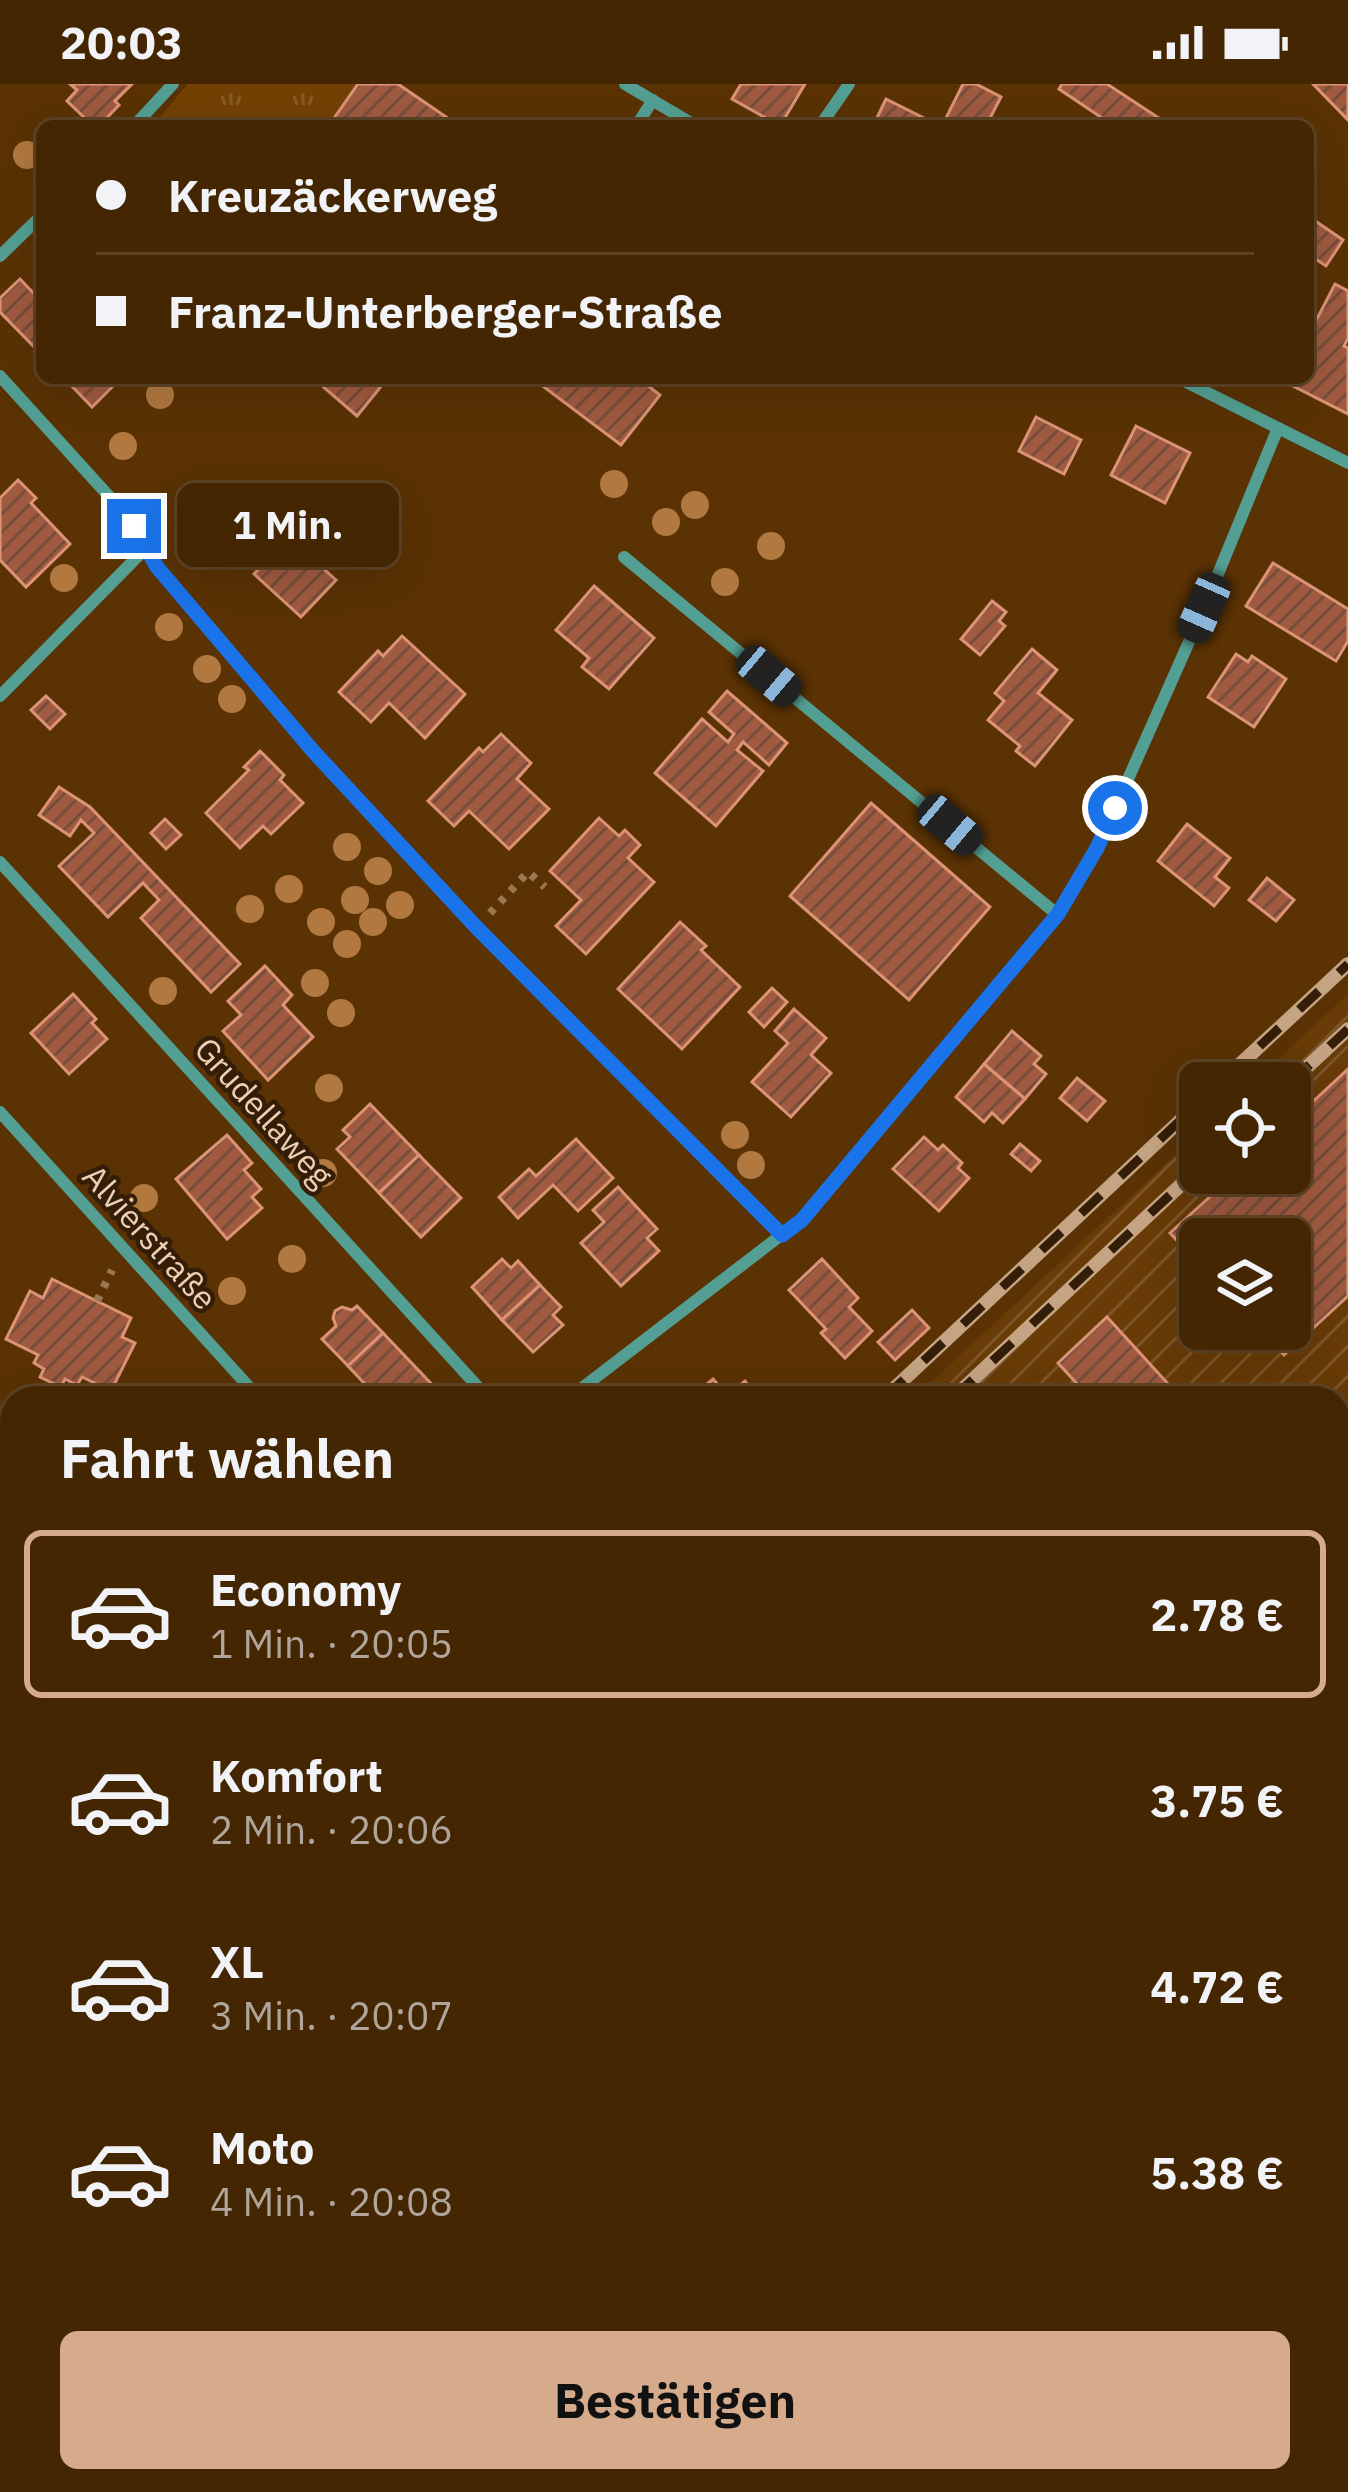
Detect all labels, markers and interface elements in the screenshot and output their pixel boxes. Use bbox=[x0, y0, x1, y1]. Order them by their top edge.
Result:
text: 20:03 bbox=[60, 13, 183, 71]
text: Kreuzäckerweg bbox=[168, 166, 497, 224]
text: Franz-Unterberger-Straße bbox=[168, 282, 722, 340]
callout: 1 Min. bbox=[176, 484, 398, 568]
route end bbox=[107, 499, 161, 553]
text: 1 Min. bbox=[232, 499, 344, 550]
car bbox=[1173, 568, 1235, 648]
car bbox=[730, 639, 808, 713]
route start bbox=[1088, 781, 1142, 835]
car bbox=[911, 788, 989, 862]
street label: Grudellaweg bbox=[186, 1028, 343, 1196]
map controls bbox=[1179, 1062, 1311, 1350]
button: locate bbox=[1179, 1062, 1311, 1194]
street label: Alvierstraße bbox=[74, 1155, 227, 1318]
button: layers bbox=[1179, 1218, 1311, 1350]
text: Fahrt wählen bbox=[60, 1423, 394, 1493]
icon: car bbox=[66, 1560, 174, 1668]
text: Economy bbox=[210, 1560, 401, 1618]
text: 2.78 € bbox=[1150, 1585, 1284, 1643]
text: 1 Min. · 20:05 bbox=[210, 1618, 453, 1669]
icon: car bbox=[66, 1746, 174, 1854]
text: Komfort bbox=[210, 1746, 383, 1804]
text: 3.75 € bbox=[1150, 1771, 1284, 1829]
text: 2 Min. · 20:06 bbox=[210, 1804, 453, 1855]
icon: car bbox=[66, 1932, 174, 2040]
text: XL bbox=[210, 1932, 264, 1990]
text: 4.72 € bbox=[1150, 1957, 1284, 2015]
text: 3 Min. · 20:07 bbox=[210, 1990, 453, 2041]
icon: car bbox=[66, 2118, 174, 2226]
text: Moto bbox=[210, 2118, 314, 2176]
text: 5.38 € bbox=[1150, 2143, 1284, 2201]
text: 4 Min. · 20:08 bbox=[210, 2176, 453, 2227]
button: Bestätigen bbox=[60, 2331, 1290, 2469]

